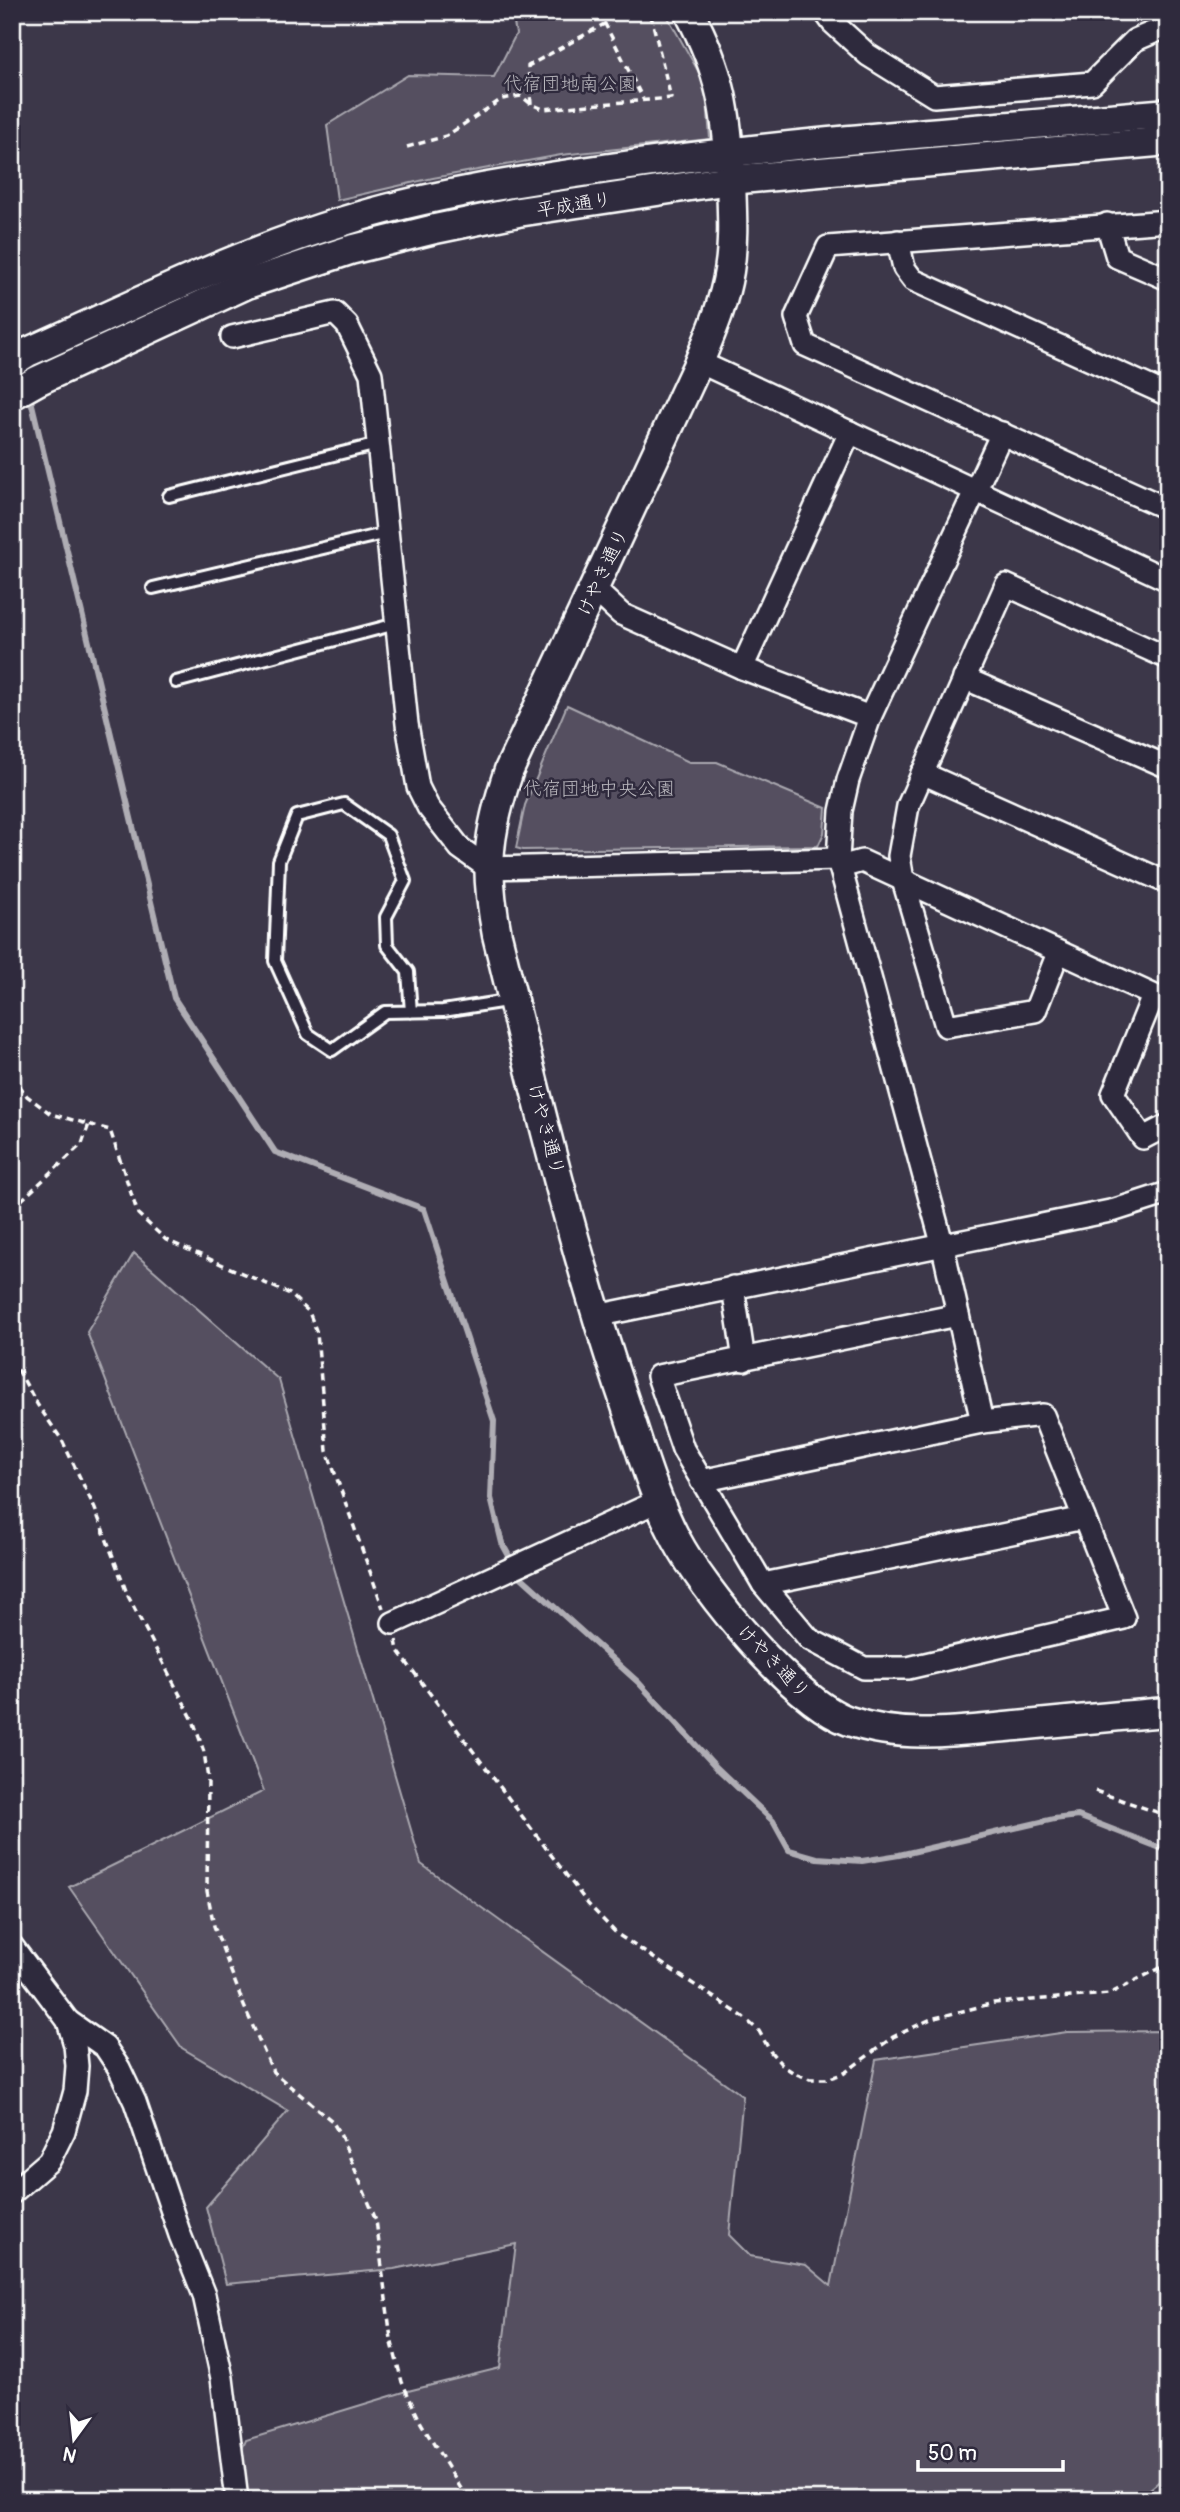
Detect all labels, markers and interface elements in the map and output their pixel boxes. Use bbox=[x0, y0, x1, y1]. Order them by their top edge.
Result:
park label: 代宿団地南公園 bbox=[503, 72, 637, 96]
street label: 平成通り bbox=[535, 187, 614, 223]
street label: けやき通り bbox=[572, 524, 634, 621]
park label: 代宿団地中央公園 bbox=[523, 777, 675, 801]
street label: けやき通り bbox=[522, 1080, 570, 1178]
street label: けやき通り bbox=[732, 1619, 815, 1704]
north arrow bbox=[38, 2404, 108, 2474]
scale bar bbox=[918, 2428, 1063, 2472]
text: 50 m bbox=[928, 2440, 977, 2467]
text: N bbox=[60, 2441, 79, 2468]

